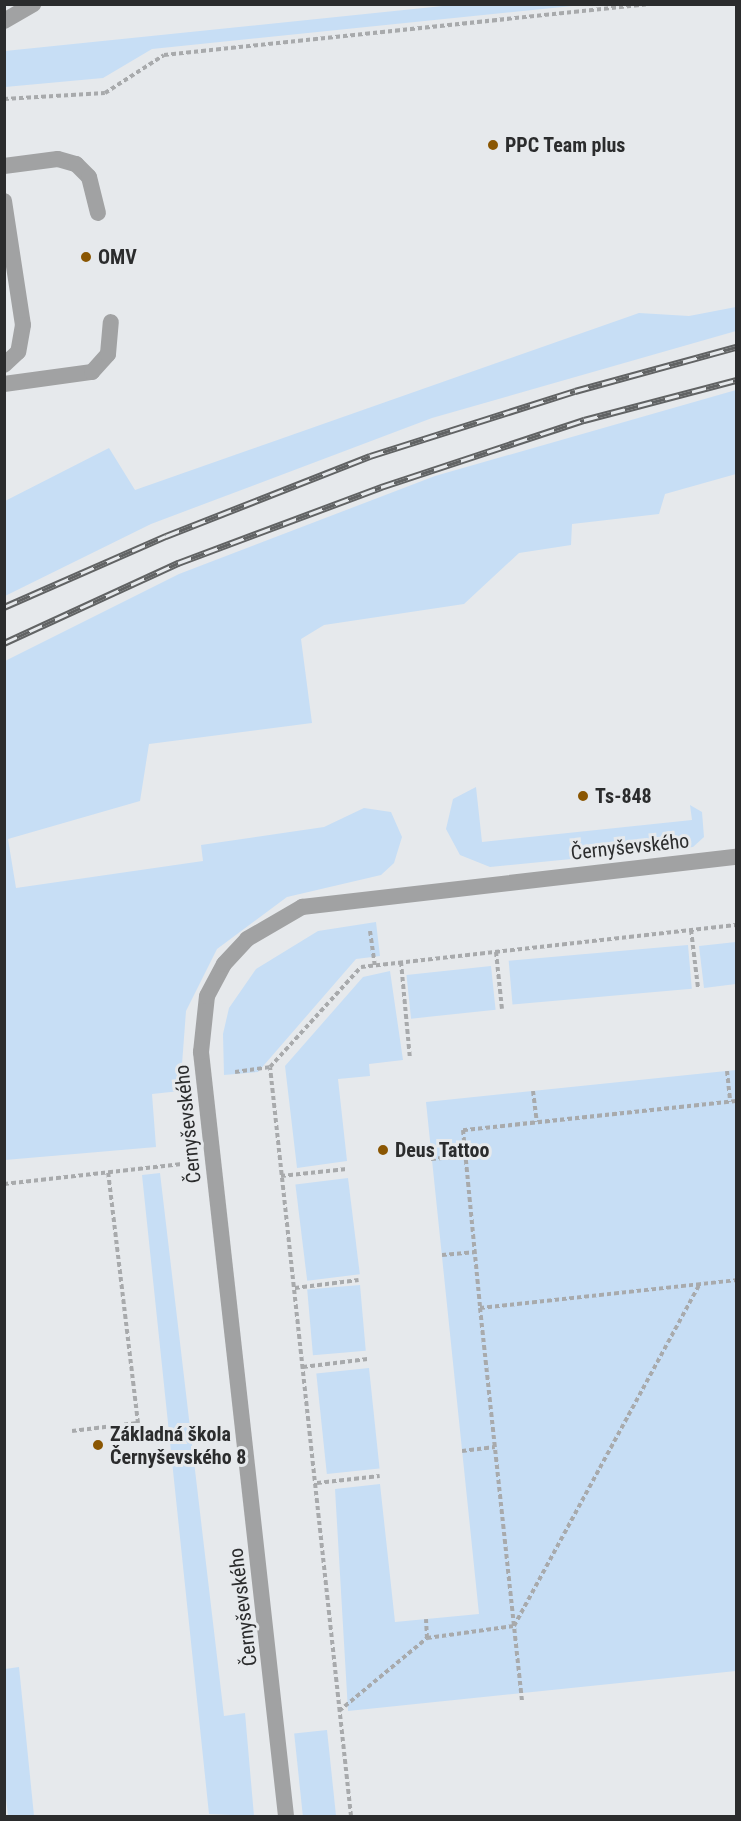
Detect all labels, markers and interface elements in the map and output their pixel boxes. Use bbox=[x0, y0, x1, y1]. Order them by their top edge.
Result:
place label: PPC Team plus bbox=[505, 133, 626, 157]
marker: PPC Team plus bbox=[486, 138, 500, 152]
place label: OMV bbox=[98, 245, 137, 269]
marker: OMV bbox=[79, 250, 93, 264]
place label: Ts-848 bbox=[595, 784, 652, 808]
marker: Ts-848 bbox=[576, 789, 590, 803]
street label: Černyševského bbox=[570, 829, 690, 865]
street label: Černyševského bbox=[170, 1064, 206, 1184]
place label: Deus Tattoo bbox=[395, 1138, 490, 1162]
marker: Deus Tattoo bbox=[376, 1143, 390, 1157]
place label: Základná škola Černyševského 8 bbox=[110, 1422, 246, 1469]
marker: Základná škola Černyševského 8 bbox=[91, 1438, 105, 1452]
street label: Černyševského bbox=[224, 1547, 262, 1667]

